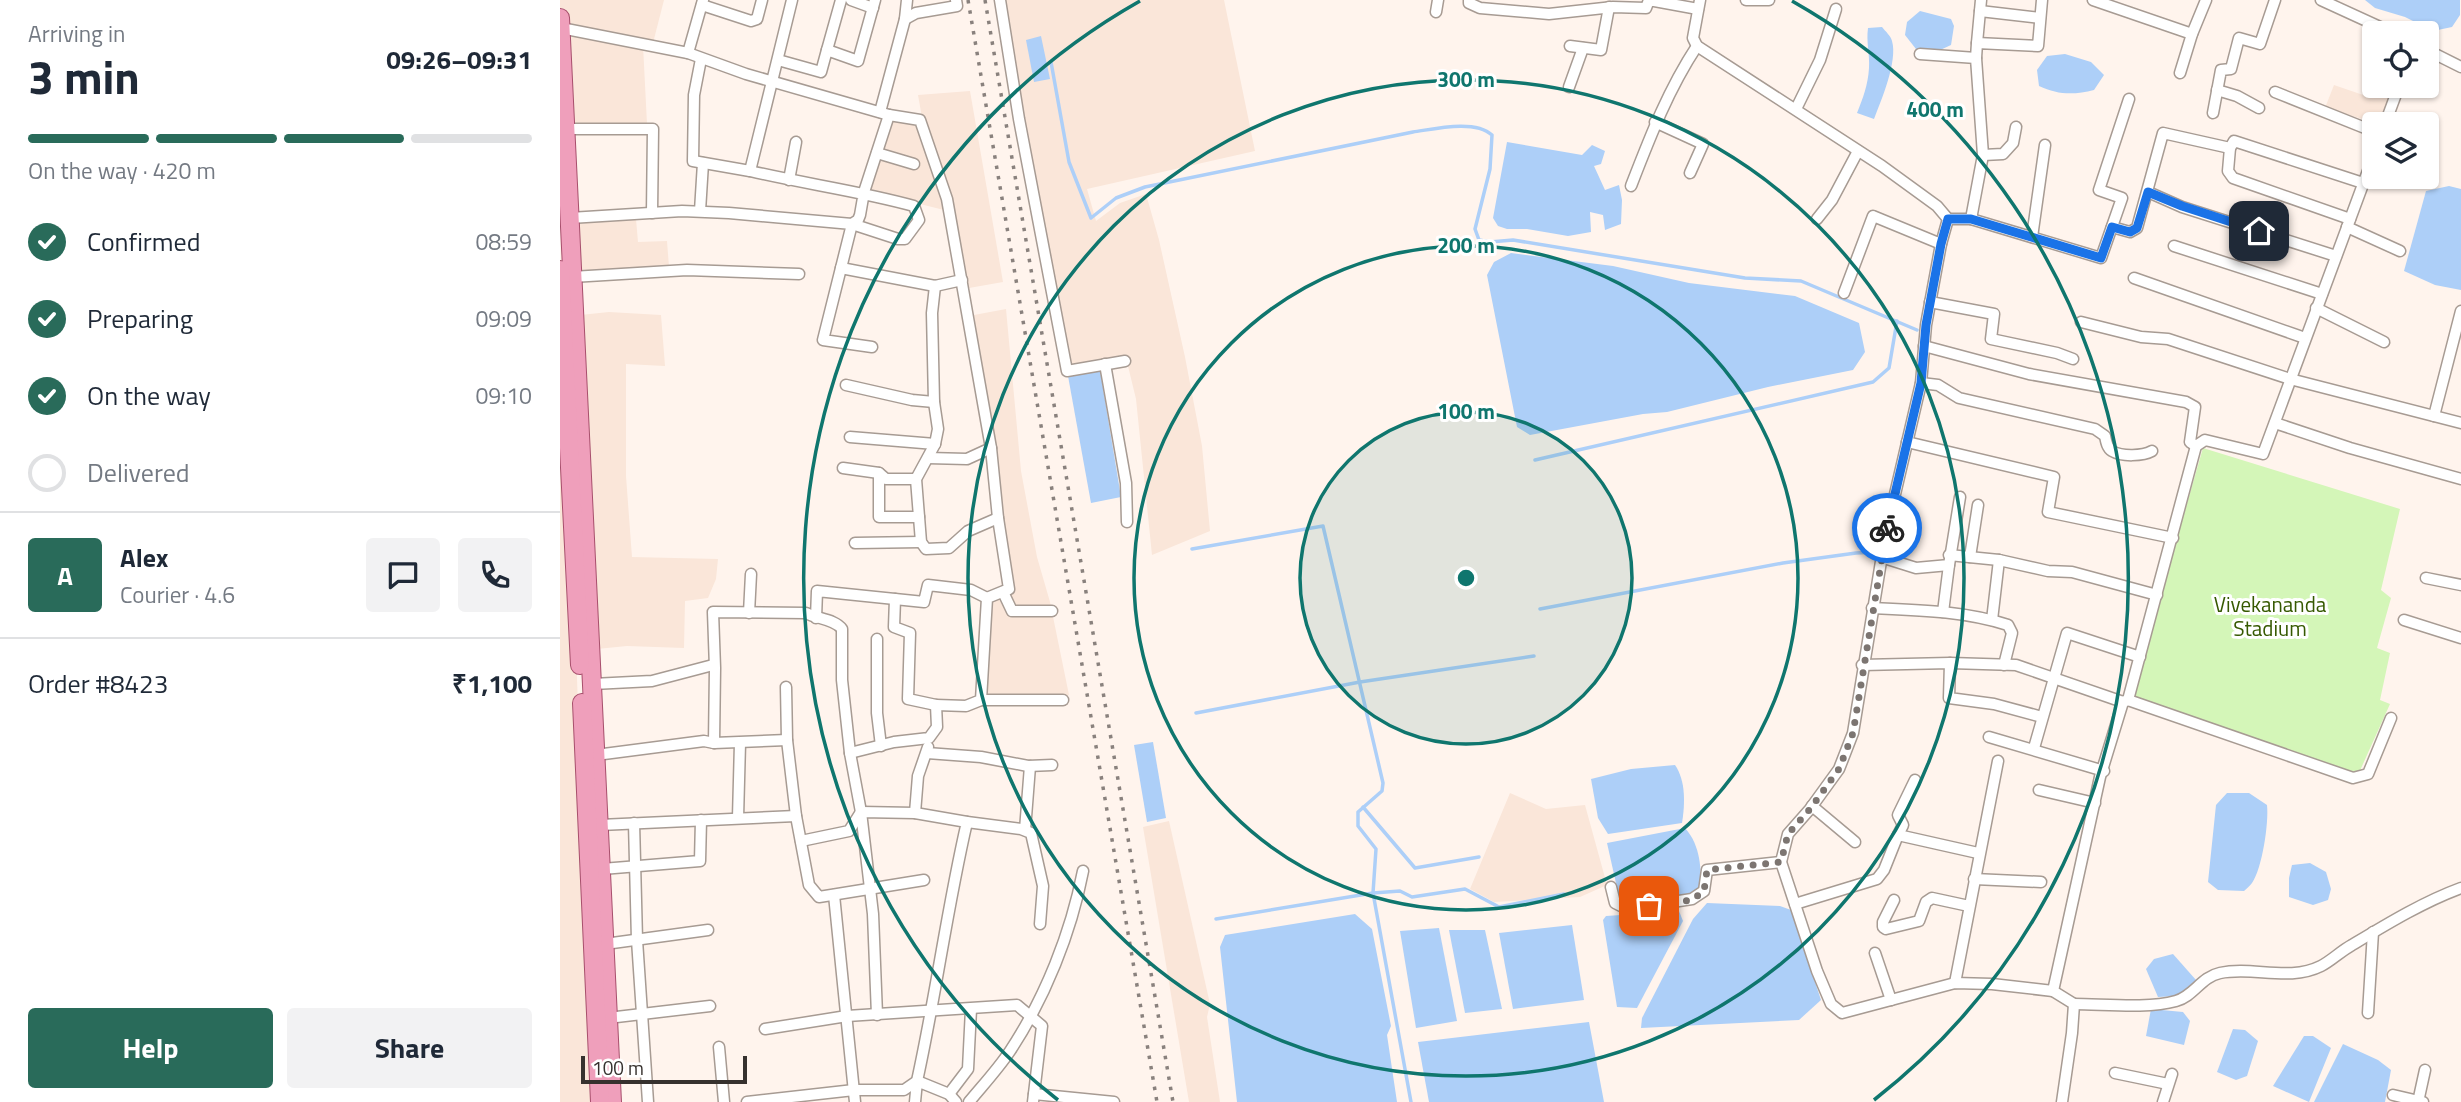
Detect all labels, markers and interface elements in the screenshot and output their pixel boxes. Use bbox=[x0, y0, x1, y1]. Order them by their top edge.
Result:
text: Arriving in bbox=[28, 16, 125, 51]
map controls bbox=[2362, 21, 2439, 189]
button: locate bbox=[2362, 21, 2439, 98]
text: 09:26–09:31 bbox=[386, 40, 532, 79]
text: 3 min bbox=[28, 42, 140, 112]
text: 300 m bbox=[1437, 63, 1495, 95]
text: 400 m bbox=[1906, 93, 1964, 125]
button: layers bbox=[2362, 112, 2439, 189]
text: On the way · 420 m bbox=[28, 153, 216, 188]
pin bbox=[2229, 201, 2289, 261]
icon: home bbox=[2240, 212, 2278, 250]
text: Confirmed bbox=[87, 222, 201, 261]
icon: check bbox=[28, 223, 66, 261]
text: 08:59 bbox=[475, 224, 532, 259]
text: 200 m bbox=[1437, 229, 1495, 261]
text: Preparing bbox=[87, 299, 193, 338]
icon: check bbox=[28, 300, 66, 338]
text: 09:09 bbox=[475, 301, 532, 336]
text: On the way bbox=[87, 376, 211, 415]
icon: check bbox=[28, 377, 66, 415]
text: 09:10 bbox=[475, 378, 532, 413]
text: 100 m bbox=[1437, 395, 1495, 427]
text: Delivered bbox=[87, 453, 190, 492]
courier bbox=[1852, 493, 1922, 563]
icon: bike bbox=[1868, 509, 1906, 547]
text: Alex bbox=[120, 538, 168, 577]
button: chat bbox=[366, 538, 440, 612]
button: phone bbox=[458, 538, 532, 612]
text: A bbox=[57, 556, 73, 595]
centre of rings bbox=[1454, 566, 1478, 590]
text: Courier · 4.6 bbox=[120, 577, 235, 612]
park label: Vivekananda Stadium bbox=[2214, 588, 2327, 644]
text: Order #8423 bbox=[28, 664, 168, 703]
text: ₹1,100 bbox=[452, 664, 532, 703]
pin bbox=[1619, 876, 1679, 936]
icon: bag bbox=[1630, 887, 1668, 925]
button: Help bbox=[28, 1008, 273, 1088]
button: Share bbox=[287, 1008, 532, 1088]
scale bar bbox=[581, 1053, 747, 1085]
text: 100 m bbox=[592, 1053, 644, 1082]

